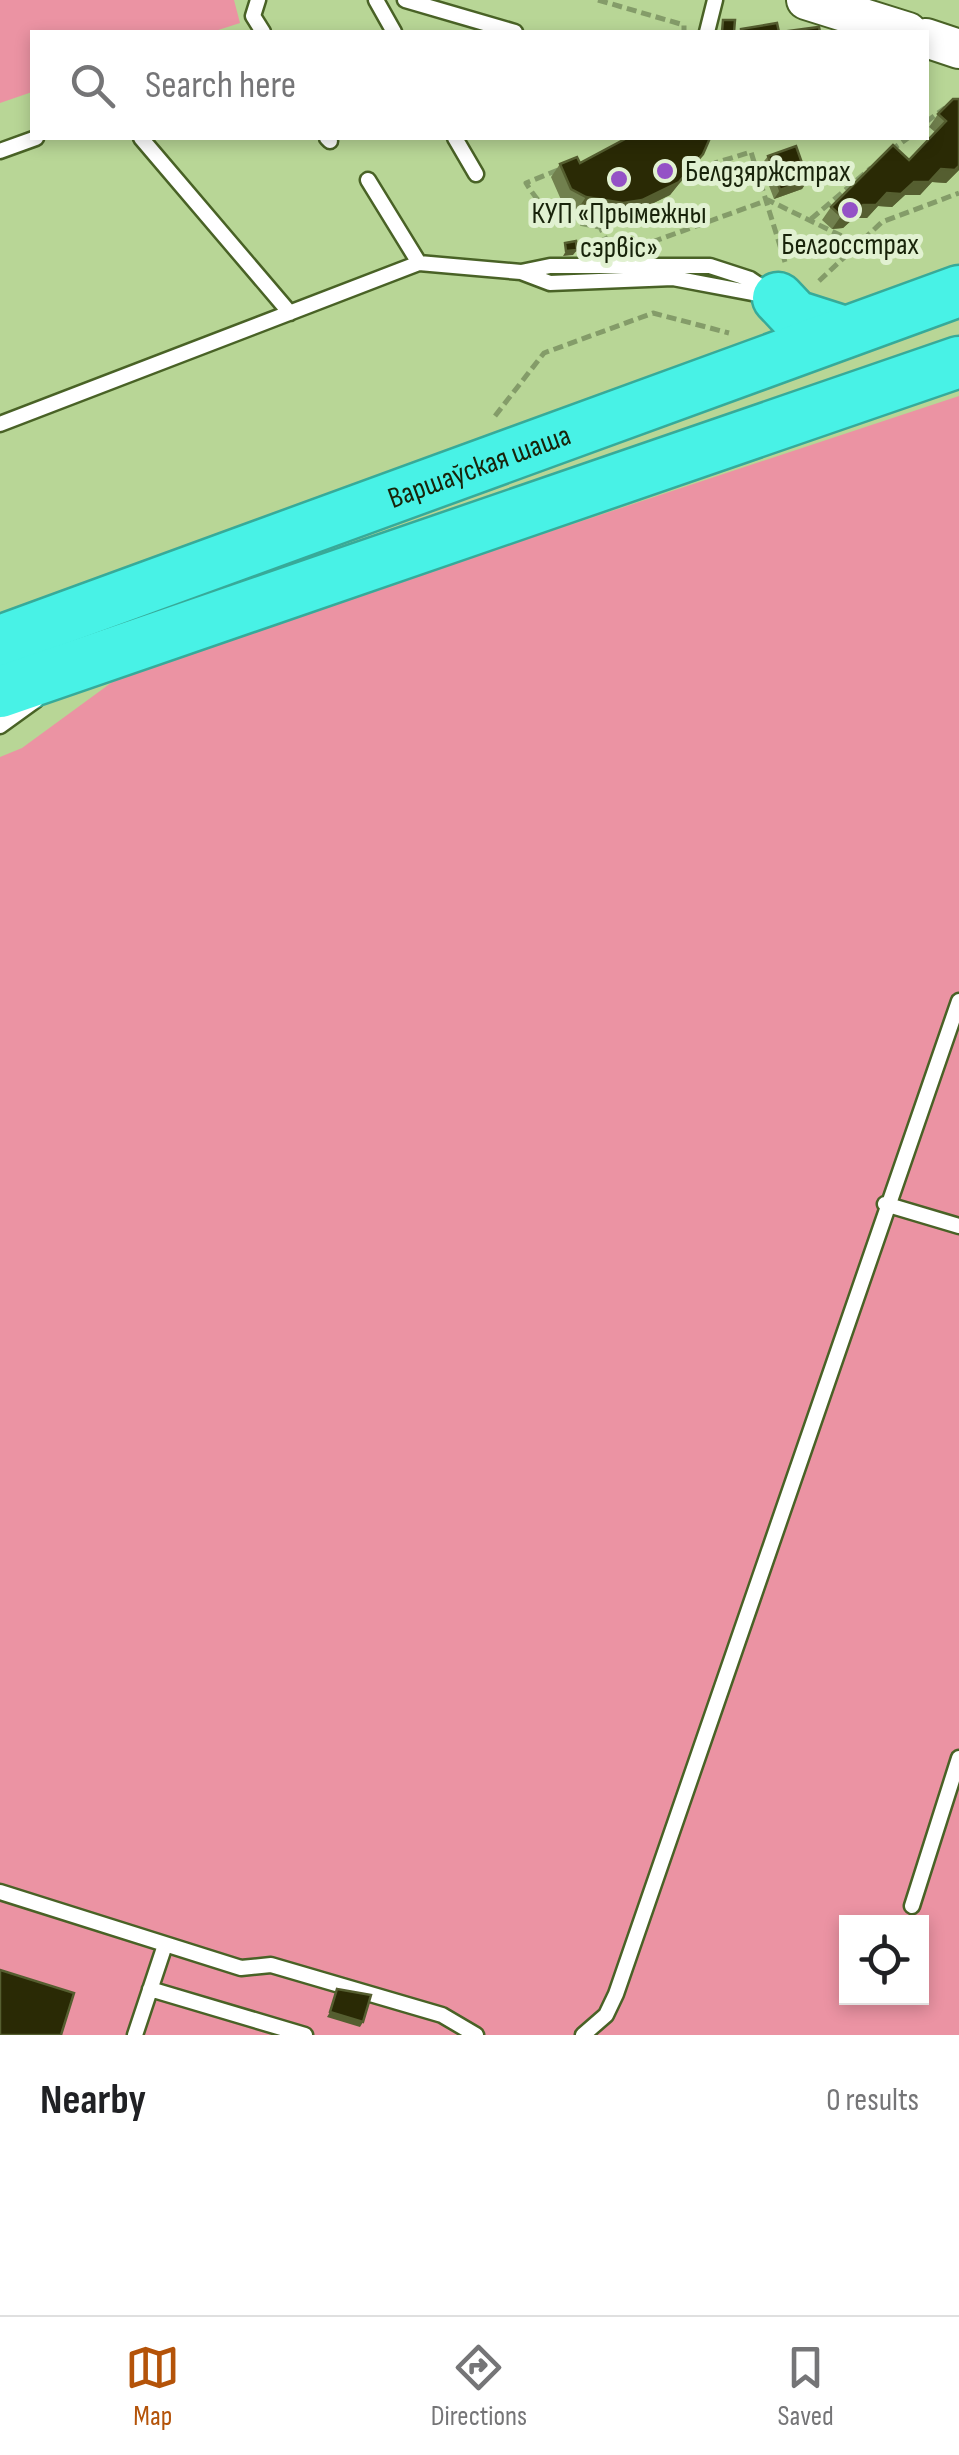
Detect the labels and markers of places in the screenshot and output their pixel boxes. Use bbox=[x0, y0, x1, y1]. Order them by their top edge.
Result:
place label: Белдзяржстрах bbox=[685, 154, 850, 190]
marker: Белдзяржстрах bbox=[654, 160, 676, 182]
marker: КУП «Прымежны сэрвіс» bbox=[608, 168, 630, 190]
place label: КУП «Прымежны сэрвіс» bbox=[531, 196, 707, 266]
marker: Белгосстрах bbox=[839, 199, 861, 221]
place label: Белгосстрах bbox=[781, 227, 919, 263]

